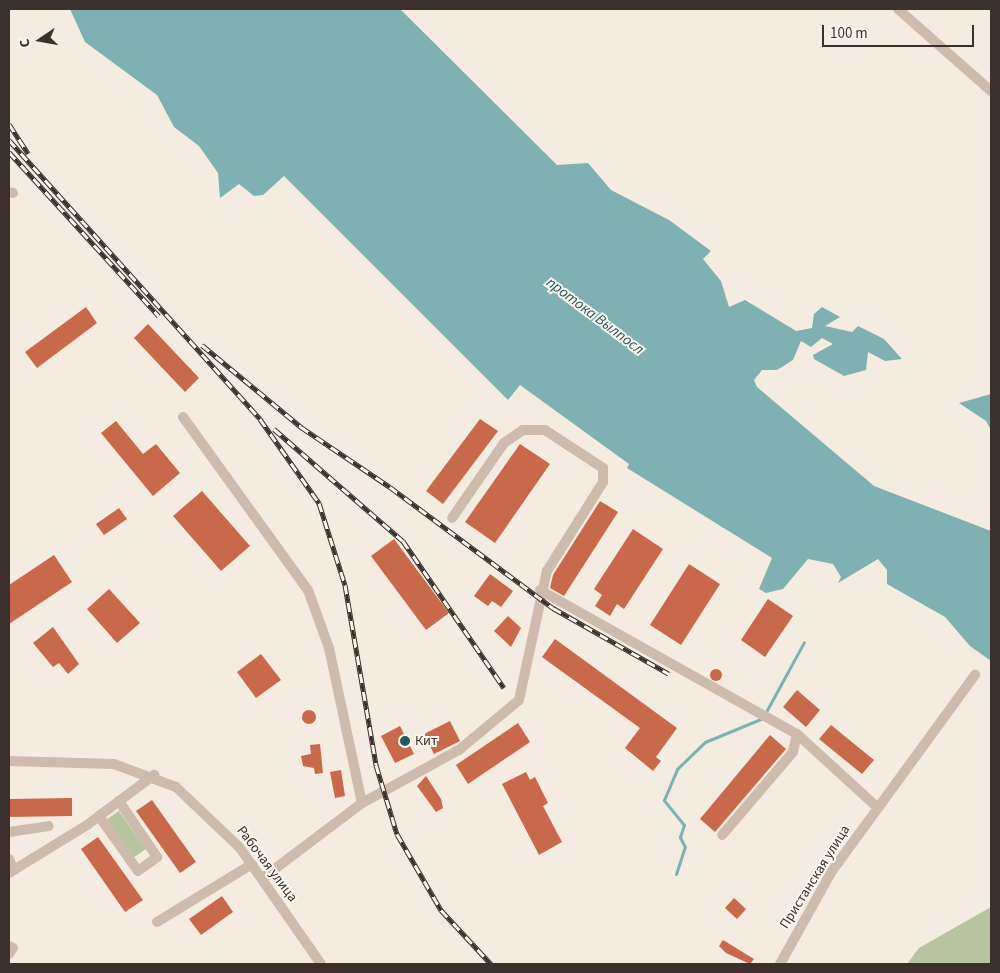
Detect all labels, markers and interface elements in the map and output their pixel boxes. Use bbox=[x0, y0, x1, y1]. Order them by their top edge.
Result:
north arrow bbox=[15, 15, 65, 65]
scale bar bbox=[825, 15, 978, 47]
text: 100 m bbox=[830, 23, 868, 44]
text: С bbox=[15, 37, 36, 49]
water label: протока Вылпосл bbox=[543, 273, 647, 359]
place label: Кит bbox=[415, 733, 437, 749]
marker: Кит bbox=[399, 735, 411, 747]
street label: Пристанская улица bbox=[776, 822, 854, 932]
street label: Рабочая улица bbox=[233, 823, 301, 905]

